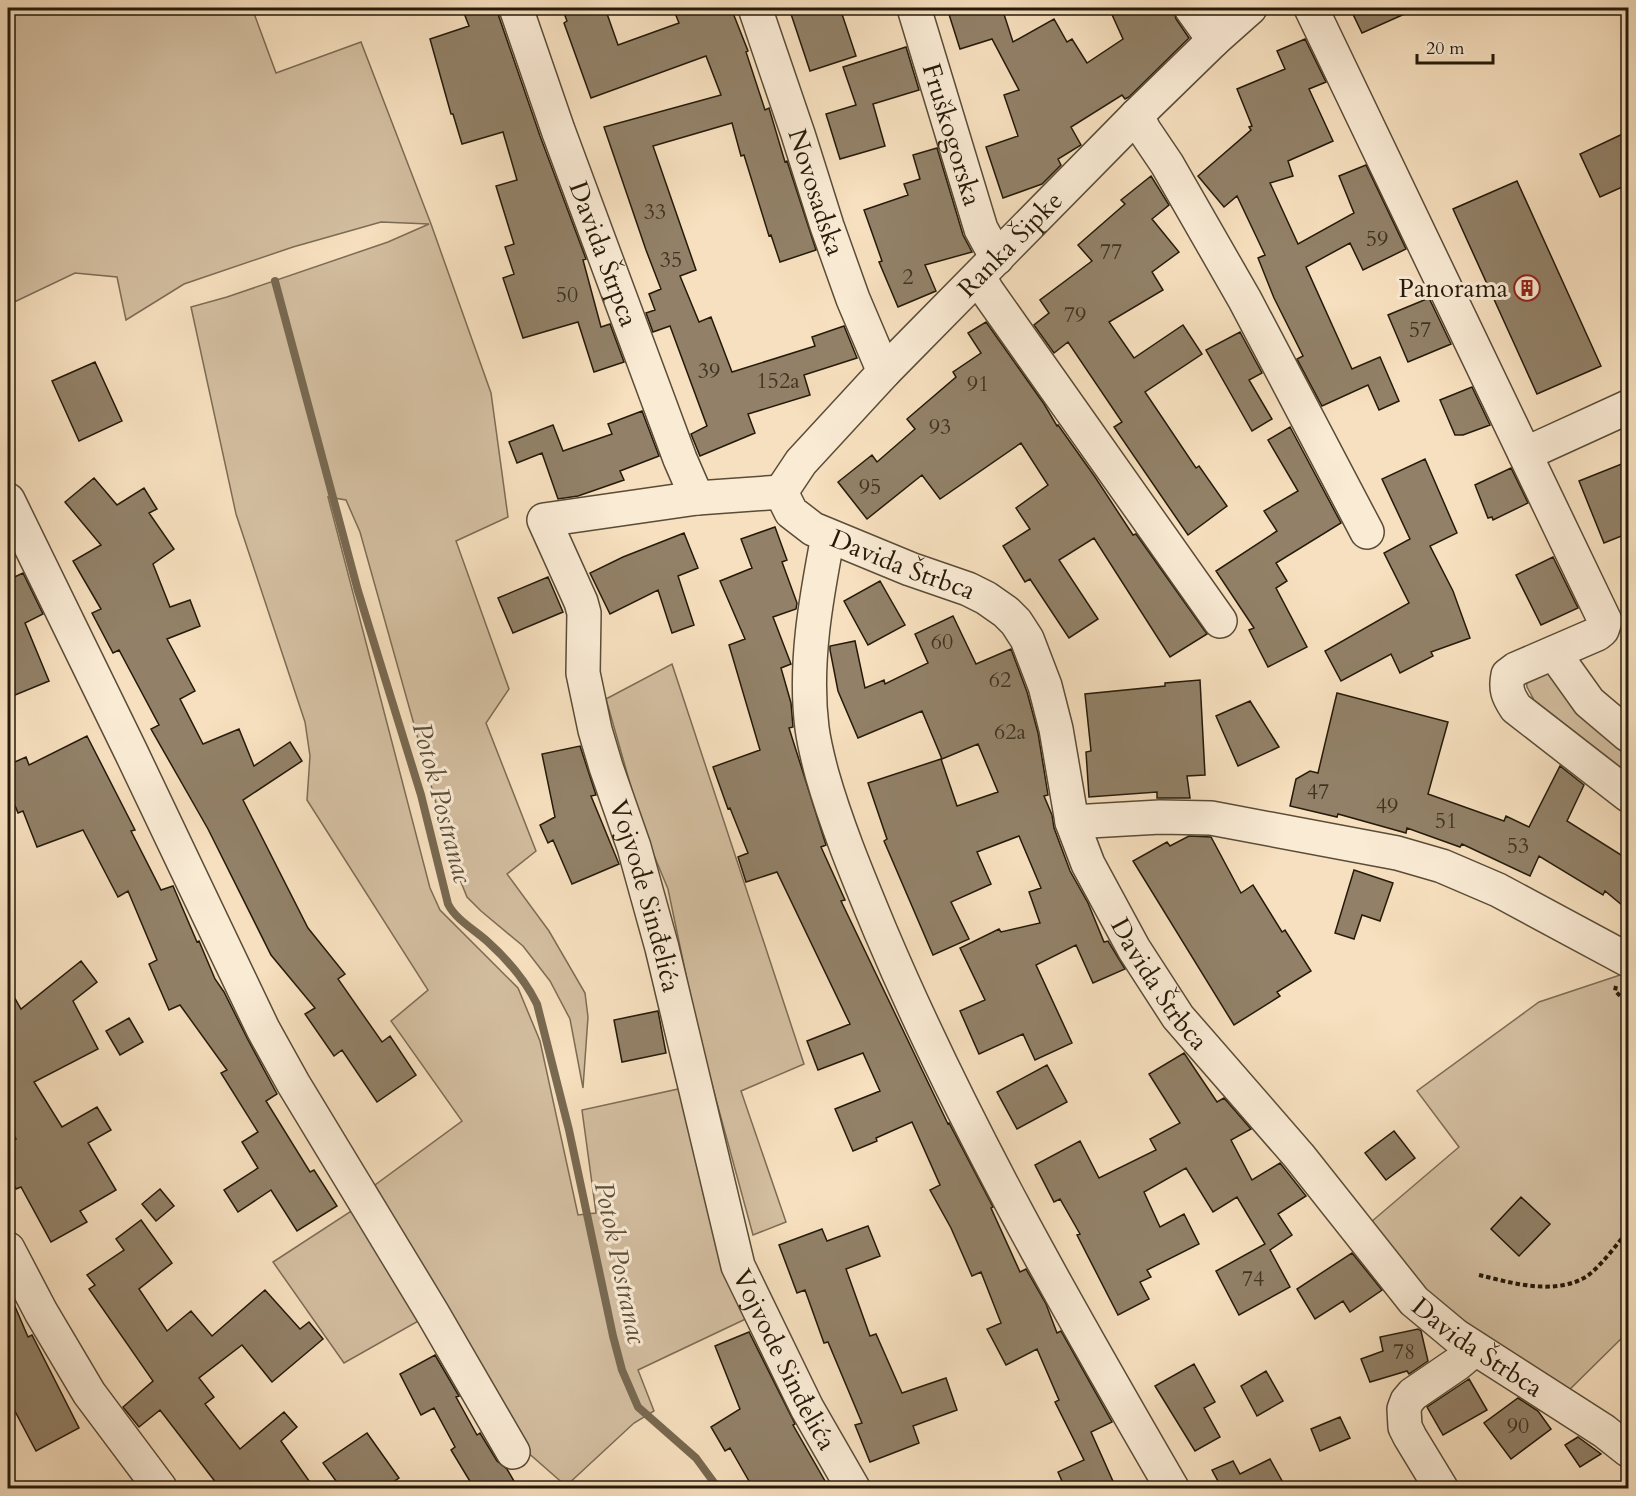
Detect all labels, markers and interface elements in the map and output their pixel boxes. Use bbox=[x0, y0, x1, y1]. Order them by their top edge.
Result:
scale bar bbox=[1417, 27, 1494, 65]
text: 20 m bbox=[1426, 36, 1465, 61]
street label: Fruškogorska bbox=[914, 59, 990, 210]
street label: Novosadska bbox=[780, 124, 854, 260]
street label: Davida Štrpca bbox=[561, 176, 647, 331]
street label: Ranka Šipke bbox=[950, 183, 1070, 305]
house number: 33 bbox=[644, 197, 666, 227]
house number: 59 bbox=[1366, 224, 1388, 254]
house number: 77 bbox=[1100, 237, 1122, 267]
house number: 35 bbox=[660, 245, 682, 275]
house number: 2 bbox=[902, 262, 914, 292]
place label: Panorama bbox=[1399, 271, 1508, 306]
building icon: Panorama bbox=[1512, 273, 1542, 303]
house number: 50 bbox=[556, 280, 578, 310]
house number: 79 bbox=[1064, 300, 1086, 330]
house number: 57 bbox=[1409, 315, 1431, 345]
house number: 39 bbox=[698, 356, 720, 386]
house number: 152a bbox=[756, 366, 800, 396]
house number: 91 bbox=[967, 369, 989, 399]
house number: 93 bbox=[929, 412, 951, 442]
house number: 95 bbox=[859, 472, 881, 502]
street label: Davida Štrbca bbox=[825, 521, 982, 608]
house number: 60 bbox=[931, 627, 953, 657]
house number: 62 bbox=[989, 665, 1011, 695]
house number: 62a bbox=[994, 717, 1027, 747]
water label: Potok Postranac bbox=[403, 718, 481, 888]
house number: 47 bbox=[1307, 777, 1329, 807]
house number: 49 bbox=[1376, 791, 1398, 821]
street label: Vojvode Sinđelića bbox=[601, 795, 689, 995]
house number: 51 bbox=[1435, 806, 1457, 836]
house number: 53 bbox=[1507, 831, 1529, 861]
street label: Davida Štrbca bbox=[1103, 911, 1216, 1057]
water label: Potok Postranac bbox=[585, 1178, 655, 1348]
street label: Vojvode Sinđelića bbox=[725, 1263, 845, 1456]
house number: 74 bbox=[1242, 1264, 1264, 1294]
street label: Davida Štrbca bbox=[1405, 1289, 1550, 1405]
house number: 78 bbox=[1393, 1337, 1415, 1367]
house number: 90 bbox=[1507, 1411, 1529, 1441]

